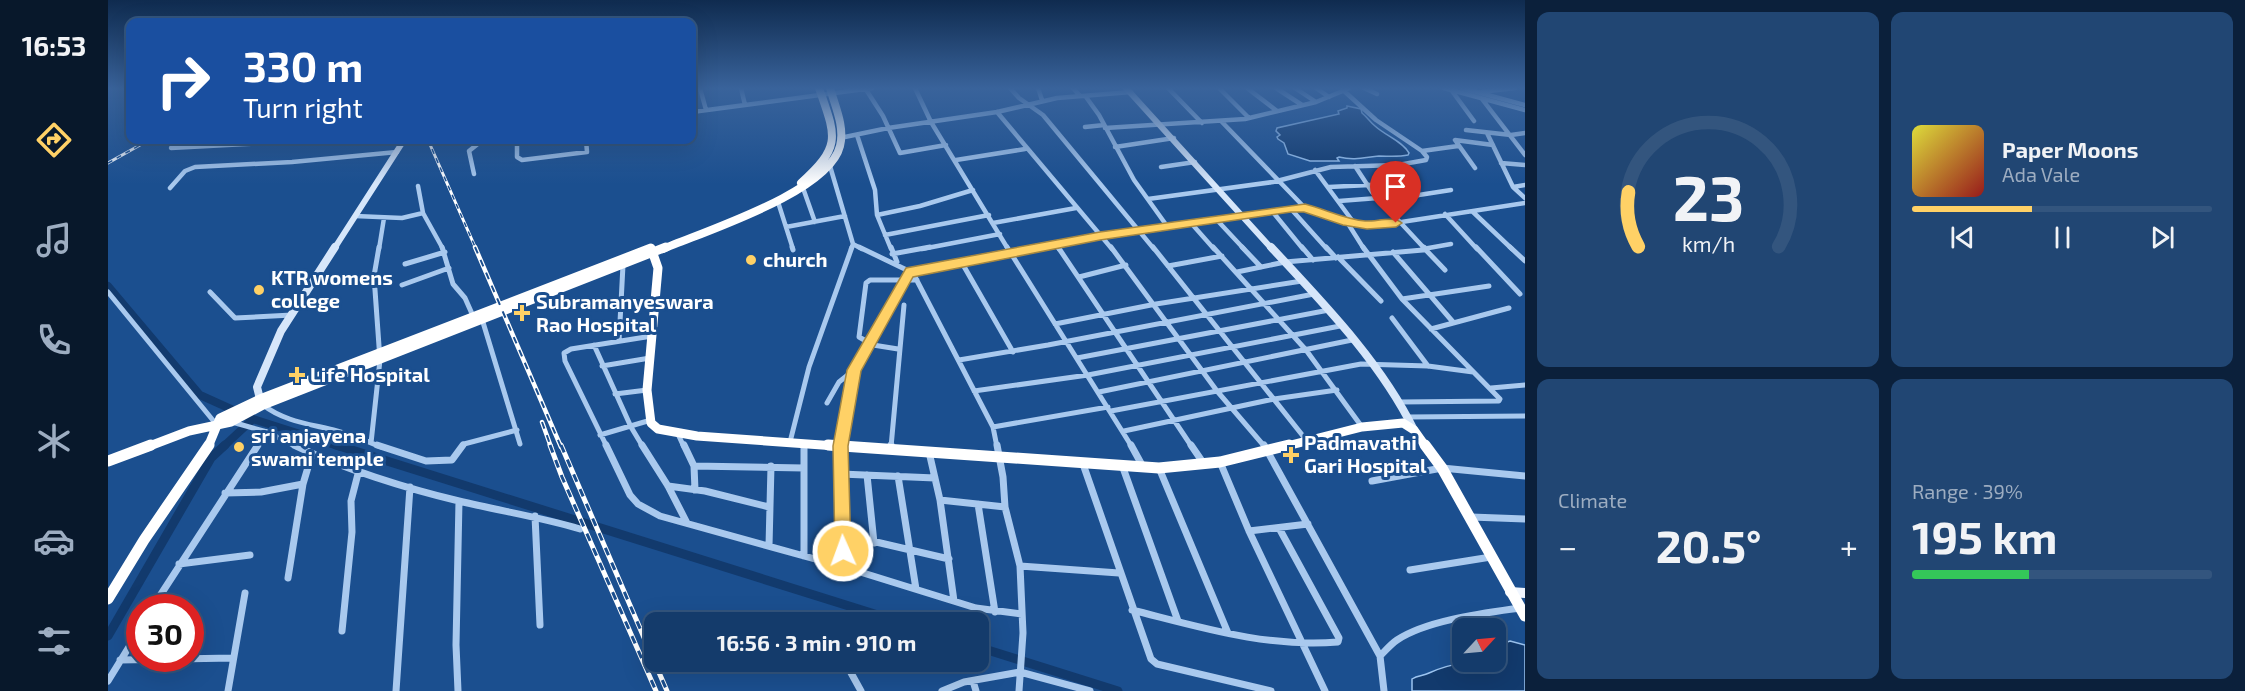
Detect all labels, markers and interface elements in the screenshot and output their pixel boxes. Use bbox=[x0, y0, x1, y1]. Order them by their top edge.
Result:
text: 16:53 bbox=[22, 29, 86, 61]
text: 330 m bbox=[243, 40, 363, 90]
icon: right bbox=[144, 42, 222, 120]
text: Turn right bbox=[243, 91, 363, 123]
icon: directions bbox=[33, 119, 75, 161]
text: Paper Moons bbox=[2002, 136, 2138, 162]
text: 23 bbox=[1672, 159, 1744, 234]
pin bbox=[1370, 161, 1421, 223]
text: Ada Vale bbox=[2002, 162, 2080, 186]
icon: arrive bbox=[1379, 170, 1412, 203]
icon: music bbox=[33, 219, 75, 261]
icon: previous bbox=[1946, 221, 1979, 254]
icon: pause bbox=[2046, 221, 2079, 254]
icon: next bbox=[2146, 221, 2179, 254]
text: km/h bbox=[1681, 231, 1735, 256]
place label: church bbox=[763, 247, 828, 271]
marker: church bbox=[744, 253, 758, 267]
place label: KTR womens college bbox=[271, 265, 393, 312]
marker: KTR womens college bbox=[252, 283, 266, 297]
place label: Subramanyeswara Rao Hospital bbox=[536, 289, 714, 336]
marker: Subramanyeswara Rao Hospital bbox=[513, 304, 531, 322]
icon: phone bbox=[33, 319, 75, 361]
place label: Life Hospital bbox=[310, 362, 430, 386]
marker: Life Hospital bbox=[288, 366, 306, 384]
icon: climate bbox=[33, 420, 75, 462]
place label: sri anjayena swami temple bbox=[251, 423, 384, 470]
place label: Padmavathi Gari Hospital bbox=[1304, 430, 1427, 477]
marker: sri anjayena swami temple bbox=[232, 440, 246, 454]
marker: Padmavathi Gari Hospital bbox=[1282, 446, 1300, 464]
text: Range · 39% bbox=[1912, 479, 2023, 503]
text: Climate bbox=[1558, 488, 1627, 512]
text: 195 km bbox=[1912, 509, 2057, 563]
text: 20.5° bbox=[1656, 518, 1761, 572]
position arrow bbox=[811, 519, 875, 583]
icon: car bbox=[33, 520, 75, 562]
text: − bbox=[1558, 526, 1577, 566]
text: + bbox=[1840, 526, 1858, 566]
speed limit sign: 30 bbox=[126, 594, 204, 672]
north arrow bbox=[1452, 618, 1506, 672]
map controls bbox=[1452, 618, 1506, 672]
icon: filters bbox=[33, 620, 75, 662]
text: 16:56 · 3 min · 910 m bbox=[717, 629, 916, 655]

